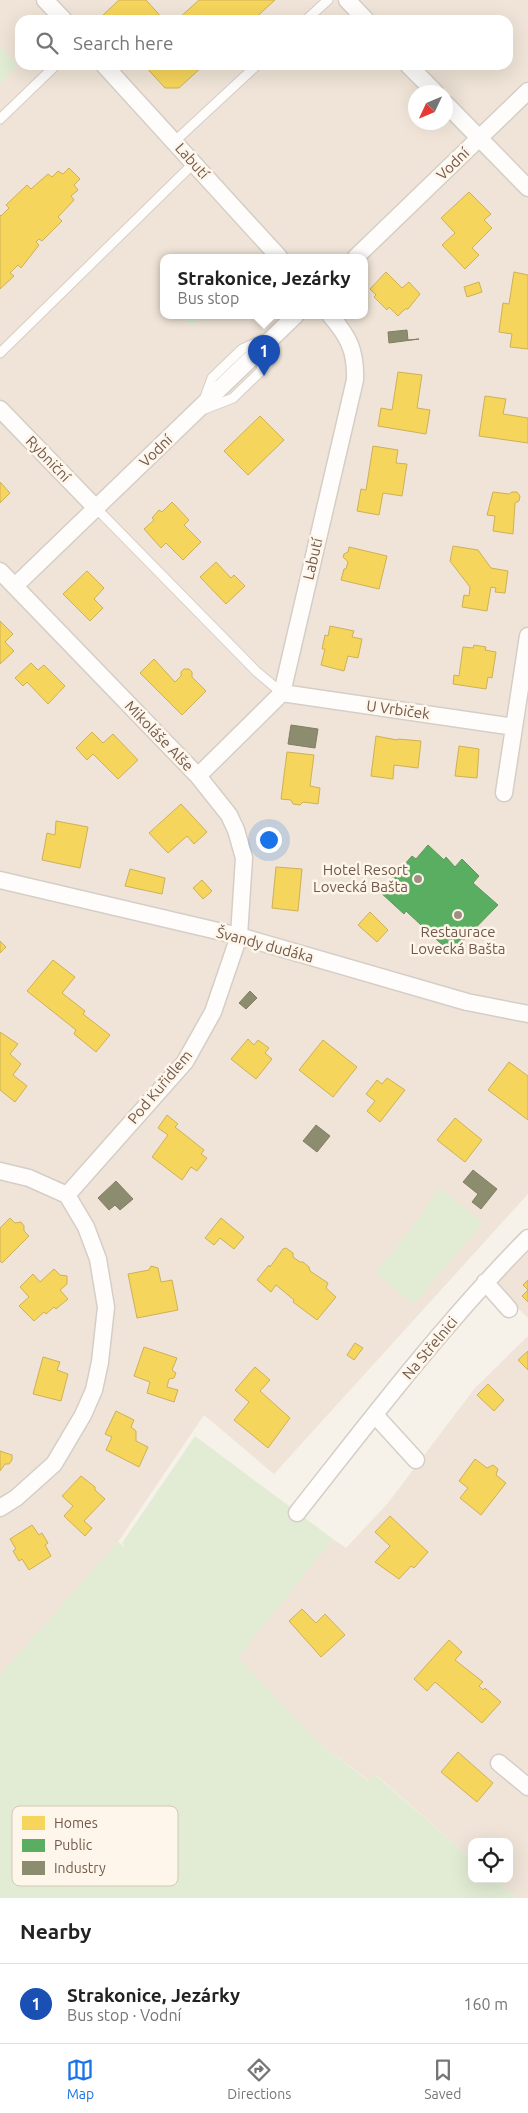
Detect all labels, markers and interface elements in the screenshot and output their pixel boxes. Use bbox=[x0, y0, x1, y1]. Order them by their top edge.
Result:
search box bbox=[15, 15, 513, 70]
icon: search bbox=[33, 29, 61, 57]
text: Search here bbox=[73, 32, 173, 54]
north arrow bbox=[408, 85, 453, 130]
street label: Labutí bbox=[172, 139, 213, 182]
street label: Vodní bbox=[433, 144, 473, 183]
popup bbox=[160, 254, 368, 319]
text: Strakonice, Jezárky bbox=[177, 267, 351, 289]
text: Bus stop bbox=[177, 289, 239, 307]
pin: 1 bbox=[248, 335, 280, 376]
street label: Vodní bbox=[136, 431, 176, 470]
street label: Rybniční bbox=[23, 432, 74, 485]
street label: Labutí bbox=[299, 536, 326, 581]
street label: Mikoláše Alše bbox=[122, 697, 197, 774]
street label: U Vrbiček bbox=[365, 697, 431, 722]
your location bbox=[256, 827, 282, 853]
place label: Hotel Resort Lovecká Bašta bbox=[313, 861, 408, 895]
marker: Hotel Resort Lovecká Bašta bbox=[412, 873, 424, 885]
marker: Restaurace Lovecká Bašta bbox=[452, 909, 464, 921]
street label: Švandy dudáka bbox=[215, 923, 316, 966]
place label: Restaurace Lovecká Bašta bbox=[411, 923, 505, 957]
street label: Pod Kuřidlem bbox=[124, 1046, 195, 1127]
street label: Na Střelnici bbox=[399, 1313, 461, 1382]
legend bbox=[12, 1806, 178, 1886]
text: Homes bbox=[54, 1815, 98, 1831]
text: Public bbox=[54, 1837, 93, 1853]
map controls bbox=[468, 1838, 513, 1883]
button: locate bbox=[468, 1838, 513, 1883]
text: Industry bbox=[54, 1860, 106, 1876]
text: Nearby bbox=[20, 1919, 91, 1943]
text: Strakonice, Jezárky bbox=[67, 1984, 240, 2006]
text: 1 bbox=[31, 1995, 41, 2013]
text: 160 m bbox=[463, 1995, 508, 2013]
text: Bus stop · Vodní bbox=[67, 2006, 181, 2024]
tab: Map bbox=[66, 2056, 94, 2102]
tab: Directions bbox=[227, 2056, 291, 2102]
tab: Saved bbox=[424, 2056, 462, 2102]

